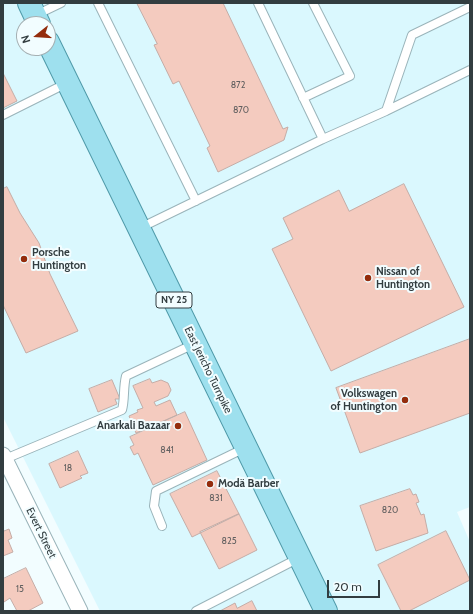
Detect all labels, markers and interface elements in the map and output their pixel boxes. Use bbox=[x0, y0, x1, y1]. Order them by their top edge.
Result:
north arrow bbox=[16, 16, 56, 56]
text: N bbox=[18, 33, 33, 45]
house number: 872 bbox=[231, 80, 245, 90]
house number: 870 bbox=[233, 105, 249, 115]
place label: Porsche Huntington bbox=[32, 246, 86, 272]
marker: Porsche Huntington bbox=[19, 254, 29, 264]
place label: Nissan of Huntington bbox=[376, 265, 430, 291]
marker: Nissan of Huntington bbox=[363, 273, 373, 283]
road number: NY 25 bbox=[156, 292, 192, 308]
street label: East Jericho Turnpike bbox=[181, 325, 235, 415]
place label: Volkswagen of Huntington bbox=[330, 387, 397, 413]
marker: Volkswagen of Huntington bbox=[400, 395, 410, 405]
place label: Anarkali Bazaar bbox=[97, 419, 170, 433]
marker: Anarkali Bazaar bbox=[173, 421, 183, 431]
house number: 841 bbox=[160, 445, 174, 455]
house number: 18 bbox=[64, 463, 72, 473]
place label: Modä Barber bbox=[218, 477, 279, 491]
marker: Modä Barber bbox=[205, 479, 215, 489]
house number: 831 bbox=[209, 493, 223, 503]
street label: Evert Street bbox=[23, 505, 59, 561]
house number: 820 bbox=[382, 505, 398, 515]
house number: 825 bbox=[221, 536, 237, 546]
scale bar bbox=[329, 572, 382, 598]
text: 20 m bbox=[334, 579, 362, 594]
house number: 15 bbox=[16, 584, 24, 594]

